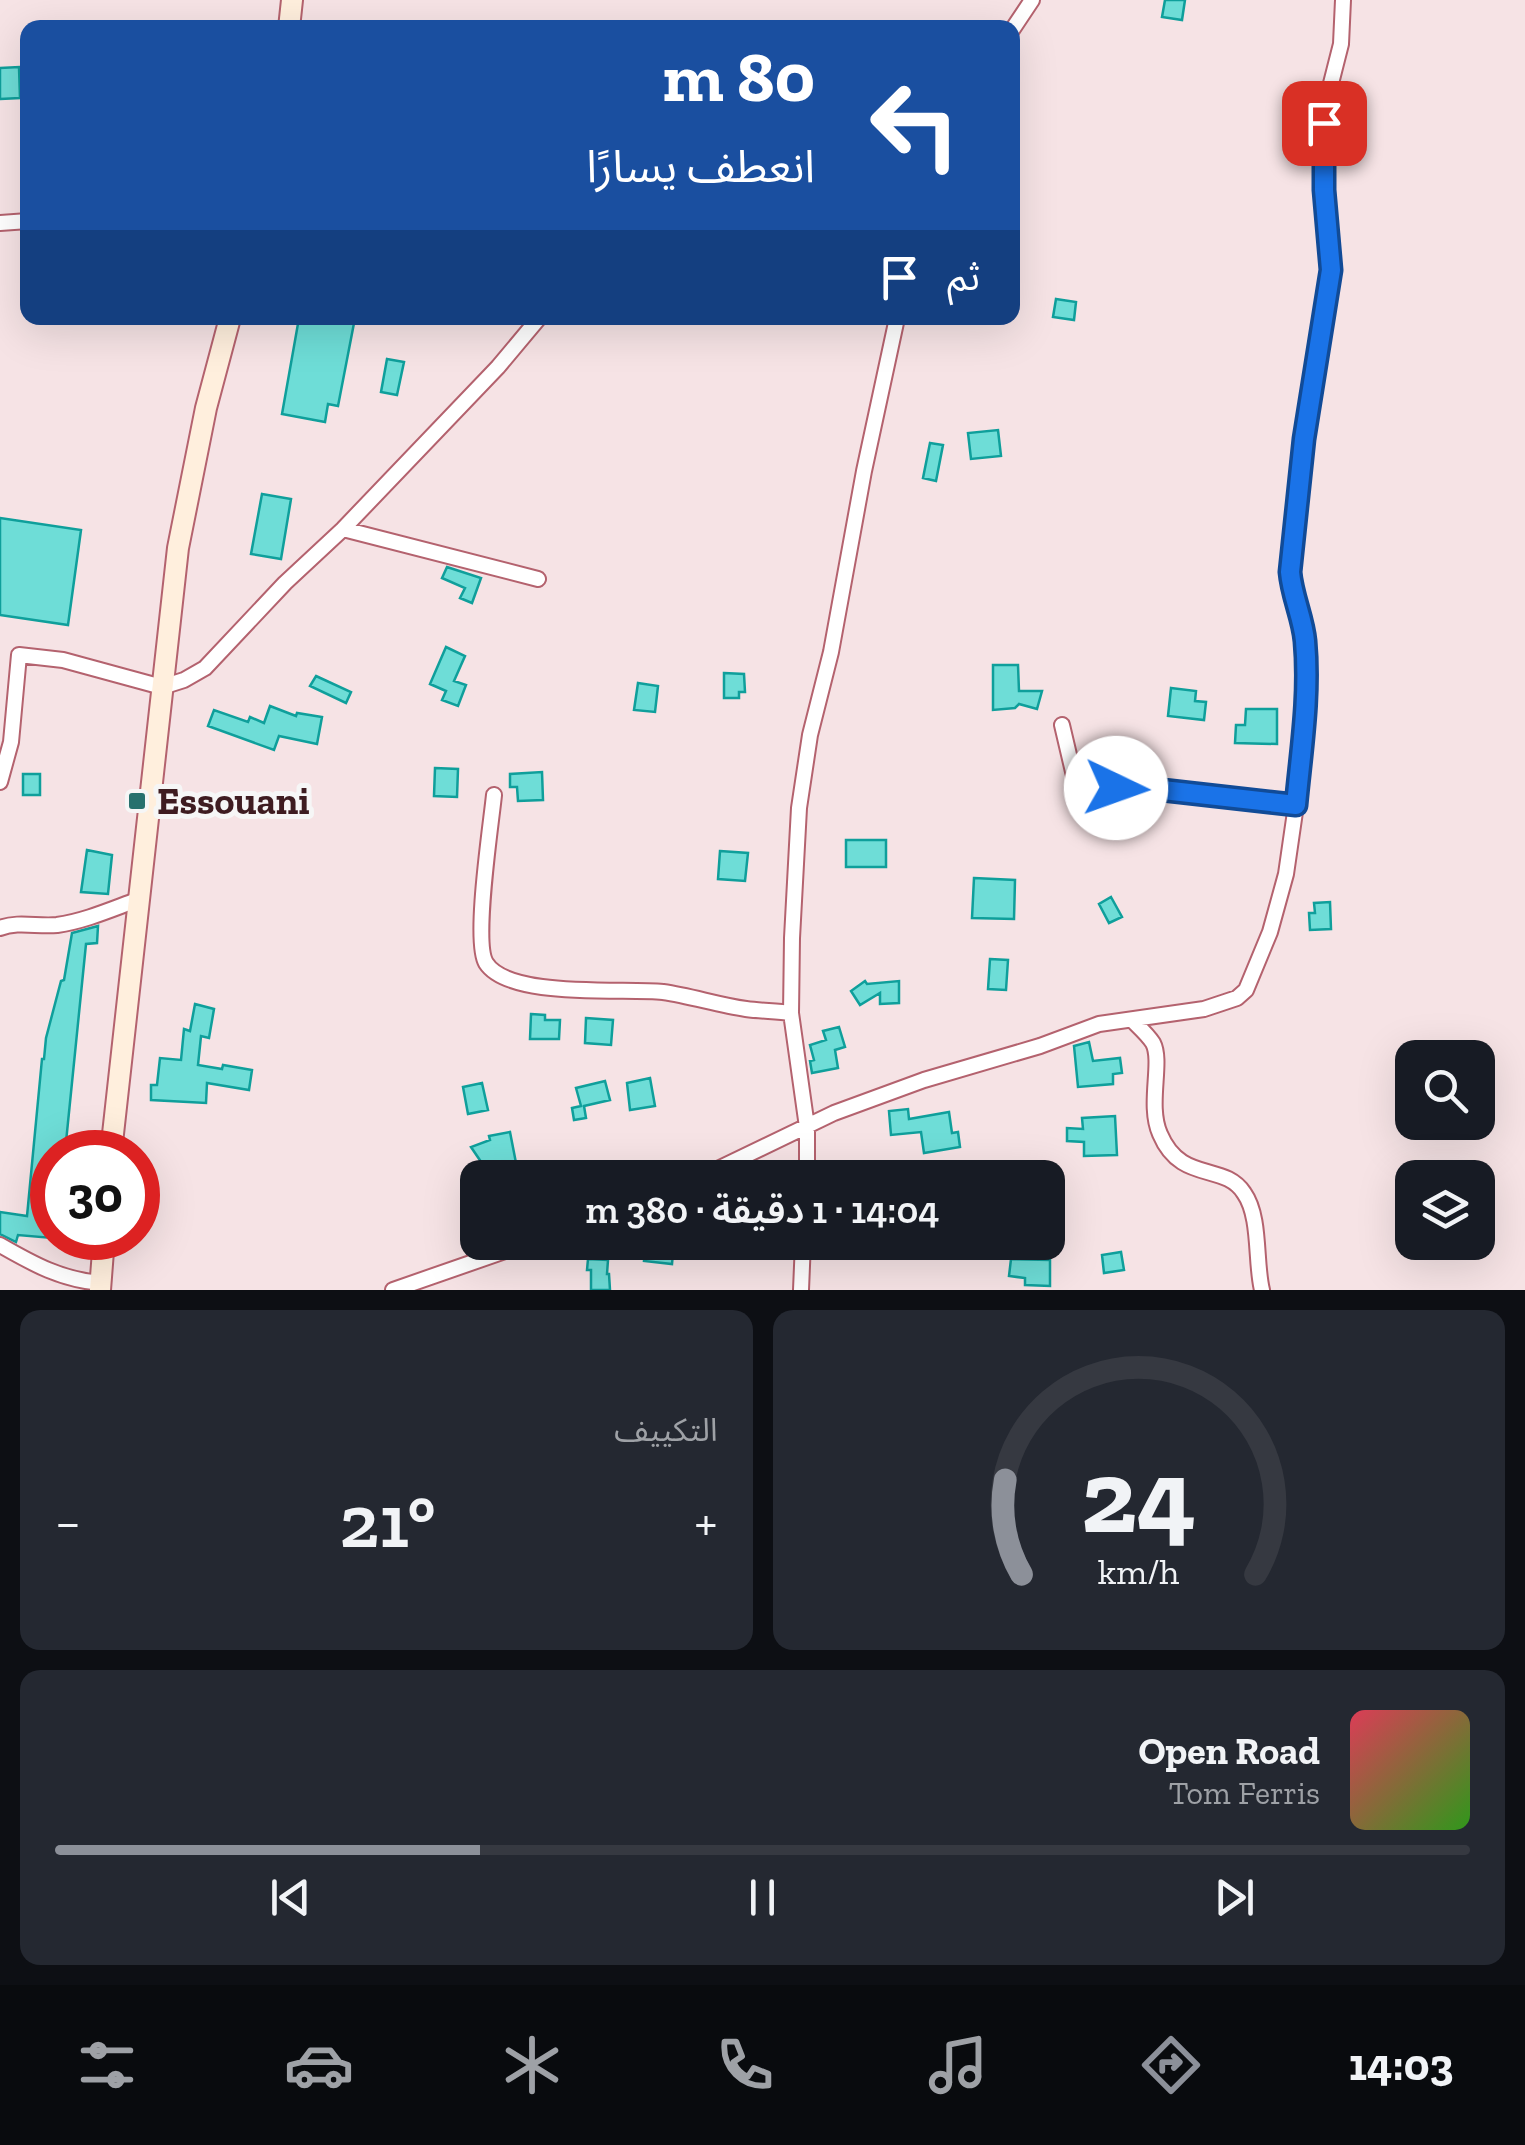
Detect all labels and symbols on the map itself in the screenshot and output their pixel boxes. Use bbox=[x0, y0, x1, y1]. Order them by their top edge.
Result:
pin bbox=[1282, 81, 1367, 166]
position arrow bbox=[1064, 736, 1168, 840]
place label: Essouani bbox=[157, 778, 310, 824]
marker: Essouani bbox=[126, 790, 148, 812]
speed limit sign: 30 bbox=[30, 1130, 160, 1260]

